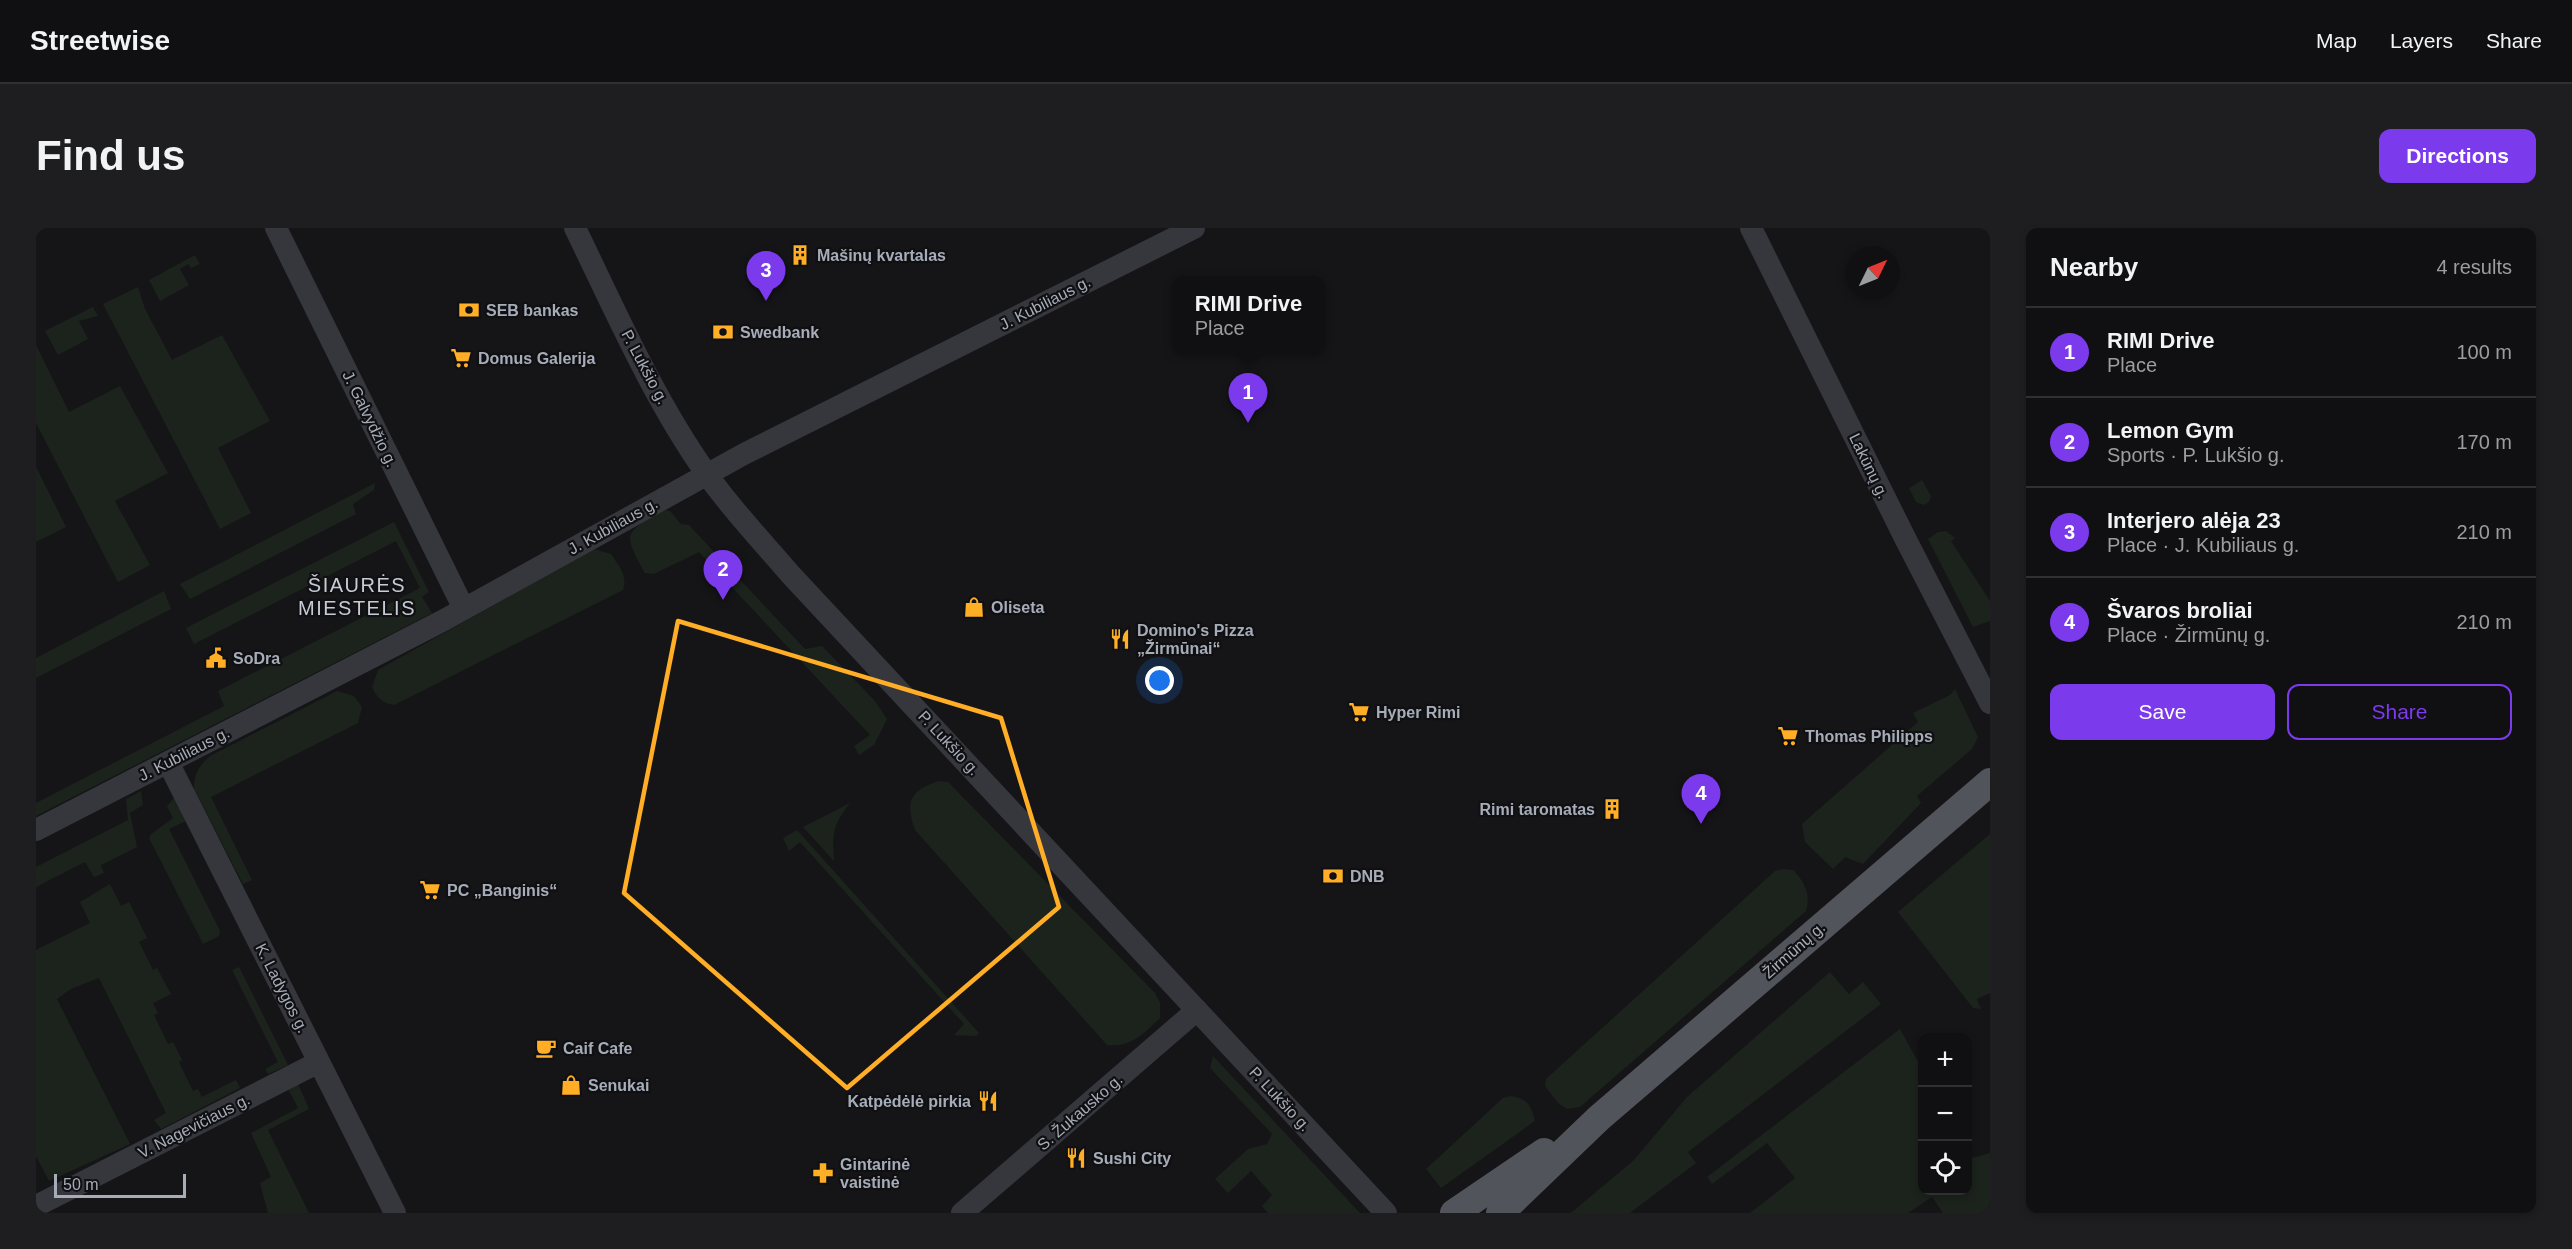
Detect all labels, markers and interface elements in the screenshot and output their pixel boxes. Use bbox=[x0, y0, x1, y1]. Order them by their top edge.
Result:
text: Streetwise bbox=[30, 25, 170, 56]
text: Map bbox=[2316, 29, 2357, 52]
text: Layers bbox=[2390, 29, 2453, 52]
text: Share bbox=[2486, 29, 2542, 52]
button: Directions bbox=[2379, 129, 2536, 183]
text: Find us bbox=[36, 132, 185, 179]
building icon: Mašinų kvartalas bbox=[788, 243, 812, 267]
north arrow bbox=[1846, 246, 1900, 300]
place label: Mašinų kvartalas bbox=[817, 247, 946, 264]
pin: 3 bbox=[746, 251, 786, 301]
text: Nearby bbox=[2050, 252, 2138, 282]
text: 4 results bbox=[2436, 256, 2512, 278]
street label: J. Kubiliaus g. bbox=[997, 273, 1093, 333]
popup bbox=[1172, 276, 1325, 354]
text: RIMI Drive bbox=[1195, 291, 1302, 316]
bank icon: SEB bankas bbox=[457, 298, 481, 322]
place label: SEB bankas bbox=[486, 302, 579, 319]
text: Place bbox=[1195, 317, 1245, 339]
bank icon: Swedbank bbox=[711, 320, 735, 344]
place label: Swedbank bbox=[740, 324, 819, 341]
street label: P. Lukšio g. bbox=[618, 327, 672, 407]
text: RIMI Drive bbox=[2107, 328, 2215, 353]
text: 1 bbox=[2064, 341, 2075, 363]
text: 100 m bbox=[2456, 341, 2512, 363]
supermarket icon: Domus Galerija bbox=[449, 346, 473, 370]
place label: Domus Galerija bbox=[478, 350, 595, 367]
text: Place bbox=[2107, 354, 2157, 376]
street label: J. Galvydžio g. bbox=[339, 368, 401, 470]
pin: 1 bbox=[1228, 374, 1268, 423]
text: Lemon Gym bbox=[2107, 418, 2234, 443]
street label: Lakūnų g. bbox=[1846, 431, 1892, 501]
text: 2 bbox=[2064, 431, 2075, 453]
text: 170 m bbox=[2456, 431, 2512, 453]
text: Sports · P. Lukšio g. bbox=[2107, 444, 2285, 466]
street label: J. Kubiliaus g. bbox=[565, 494, 661, 558]
text: Interjero alėja 23 bbox=[2107, 508, 2281, 533]
text: 3 bbox=[2064, 521, 2075, 543]
text: 210 m bbox=[2456, 521, 2512, 543]
text: Place · J. Kubiliaus g. bbox=[2107, 534, 2299, 556]
pin: 2 bbox=[704, 550, 742, 600]
district label: ŠIAURĖS MIESTELIS bbox=[298, 574, 416, 619]
shop icon: Oliseta bbox=[962, 595, 986, 619]
text: Švaros broliai bbox=[2107, 598, 2253, 623]
place label: Oliseta bbox=[991, 599, 1044, 616]
text: 4 bbox=[2064, 611, 2075, 633]
text: 210 m bbox=[2456, 611, 2512, 633]
place label: Domino's Pizza „Žirmūnai“ bbox=[1137, 622, 1254, 657]
text: Place · Žirmūnų g. bbox=[2107, 624, 2270, 646]
restaurant icon: Domino's Pizza „Žirmūnai“ bbox=[1108, 627, 1132, 651]
public building icon: SoDra bbox=[204, 646, 228, 670]
place label: SoDra bbox=[233, 650, 280, 667]
your location bbox=[1145, 666, 1174, 695]
button: Save bbox=[2050, 684, 2275, 740]
button: Share bbox=[2287, 684, 2512, 740]
supermarket icon: Hyper Rimi bbox=[1347, 700, 1371, 724]
place label: Hyper Rimi bbox=[1376, 704, 1460, 721]
street label: P. Lukšio g. bbox=[915, 707, 983, 779]
street label: J. Kubiliaus g. bbox=[136, 724, 232, 784]
supermarket icon: Thomas Philipps bbox=[1776, 724, 1800, 748]
place label: Thomas Philipps bbox=[1805, 728, 1933, 745]
pin: 4 bbox=[1682, 774, 1720, 824]
building icon: Rimi taromatas bbox=[1600, 797, 1624, 821]
place label: Rimi taromatas bbox=[1479, 801, 1595, 818]
bank icon: DNB bbox=[1321, 864, 1345, 888]
place label: DNB bbox=[1350, 868, 1385, 885]
supermarket icon: PC „Banginis“ bbox=[418, 878, 442, 902]
place label: PC „Banginis“ bbox=[447, 882, 557, 899]
street label: Žirmūnų g. bbox=[1759, 918, 1828, 981]
street label: K. Ladygos g. bbox=[252, 941, 312, 1035]
map controls bbox=[1918, 1033, 1972, 1195]
button: + bbox=[1918, 1033, 1972, 1087]
cafe icon: Caif Cafe bbox=[534, 1036, 558, 1060]
place label: Caif Cafe bbox=[563, 1040, 632, 1057]
street label: P. Lukšio g. bbox=[1246, 1063, 1314, 1135]
street label: S. Žukausko g. bbox=[1033, 1070, 1126, 1153]
shop icon: Senukai bbox=[559, 1073, 583, 1097]
place label: Senukai bbox=[588, 1077, 649, 1094]
button: − bbox=[1918, 1087, 1972, 1141]
restaurant icon: Katpėdėlė pirkia bbox=[976, 1089, 1000, 1113]
street label: V. Nagevičiaus g. bbox=[135, 1090, 253, 1162]
place label: Katpėdėlė pirkia bbox=[847, 1093, 971, 1110]
button: locate bbox=[1918, 1141, 1972, 1195]
restaurant icon: Sushi City bbox=[1064, 1146, 1088, 1170]
place label: Sushi City bbox=[1093, 1150, 1171, 1167]
place label: Gintarinė vaistinė bbox=[840, 1156, 910, 1191]
pharmacy icon: Gintarinė vaistinė bbox=[811, 1161, 835, 1185]
scale bar bbox=[54, 1171, 186, 1198]
text: 50 m bbox=[63, 1176, 99, 1193]

